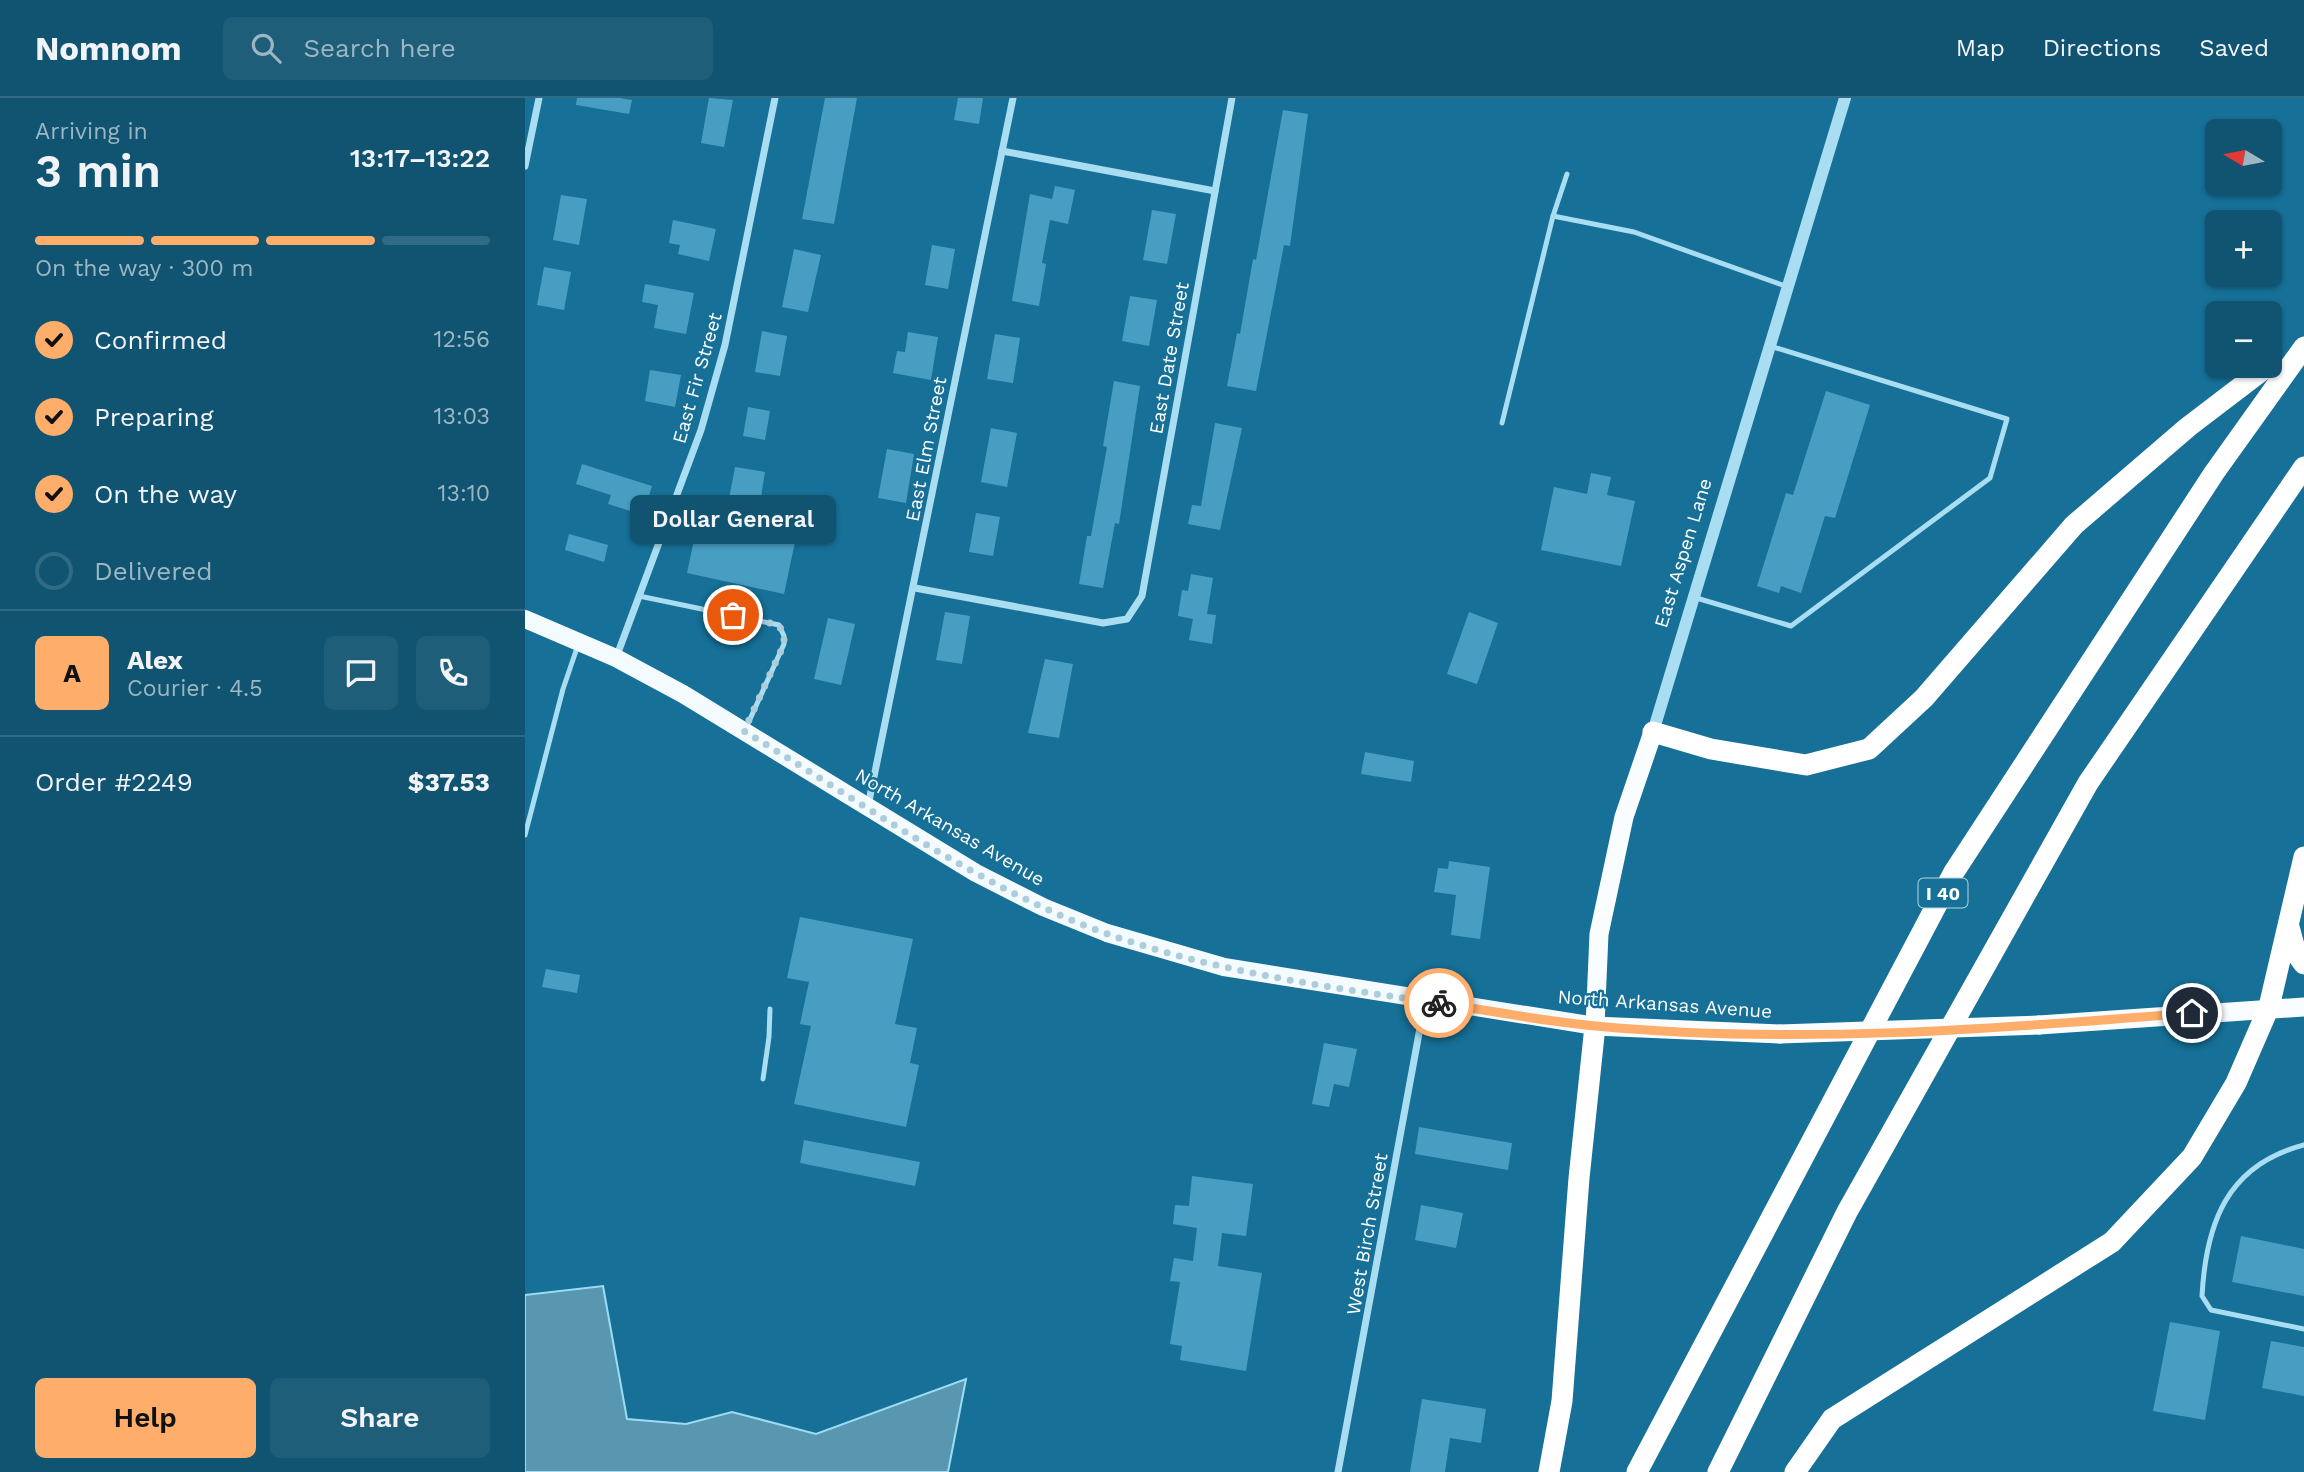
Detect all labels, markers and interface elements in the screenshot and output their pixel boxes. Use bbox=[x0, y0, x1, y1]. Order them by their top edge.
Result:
search box bbox=[223, 17, 713, 80]
text: Nomnom bbox=[35, 29, 181, 68]
icon: search bbox=[247, 29, 285, 67]
text: Search here bbox=[303, 33, 456, 63]
text: Map bbox=[1956, 34, 2005, 62]
text: Directions bbox=[2043, 34, 2161, 62]
text: Saved bbox=[2199, 34, 2269, 62]
text: Arriving in bbox=[35, 118, 148, 145]
north arrow bbox=[2205, 119, 2282, 196]
map controls bbox=[2205, 119, 2282, 378]
text: 13:17–13:22 bbox=[350, 143, 490, 173]
text: 3 min bbox=[35, 144, 161, 198]
button: + bbox=[2205, 210, 2282, 287]
text: On the way · 300 m bbox=[35, 255, 253, 282]
street label: East Date Street bbox=[1144, 280, 1194, 436]
button: − bbox=[2205, 301, 2282, 378]
street label: East Fir Street bbox=[667, 310, 727, 446]
icon: check bbox=[35, 321, 73, 359]
text: Confirmed bbox=[94, 325, 227, 355]
text: 12:56 bbox=[433, 326, 490, 353]
street label: East Elm Street bbox=[901, 375, 951, 523]
icon: check bbox=[35, 398, 73, 436]
text: Preparing bbox=[94, 402, 214, 432]
text: 13:03 bbox=[434, 403, 490, 430]
icon: check bbox=[35, 475, 73, 513]
street label: East Aspen Lane bbox=[1649, 476, 1717, 630]
text: On the way bbox=[94, 479, 237, 509]
text: 13:10 bbox=[438, 480, 490, 507]
callout: Dollar General bbox=[630, 496, 836, 545]
text: Dollar General bbox=[652, 506, 814, 533]
text: Delivered bbox=[94, 556, 213, 586]
pin bbox=[703, 585, 763, 645]
icon: bag bbox=[714, 596, 752, 634]
button: chat bbox=[324, 636, 398, 710]
button: phone bbox=[416, 636, 490, 710]
text: Alex bbox=[127, 645, 183, 675]
text: A bbox=[63, 658, 81, 688]
text: Courier · 4.5 bbox=[127, 675, 263, 702]
street label: North Arkansas Avenue bbox=[851, 763, 1049, 891]
text: Order #2249 bbox=[35, 767, 193, 797]
text: $37.53 bbox=[408, 767, 490, 797]
road number: I 40 bbox=[1919, 878, 1967, 908]
courier bbox=[1404, 968, 1474, 1038]
pin bbox=[2162, 983, 2222, 1043]
icon: bike bbox=[1420, 984, 1458, 1022]
street label: North Arkansas Avenue bbox=[1557, 985, 1773, 1023]
icon: home bbox=[2173, 994, 2211, 1032]
street label: West Birch Street bbox=[1341, 1151, 1393, 1317]
button: Help bbox=[35, 1378, 256, 1458]
button: Share bbox=[270, 1378, 490, 1458]

